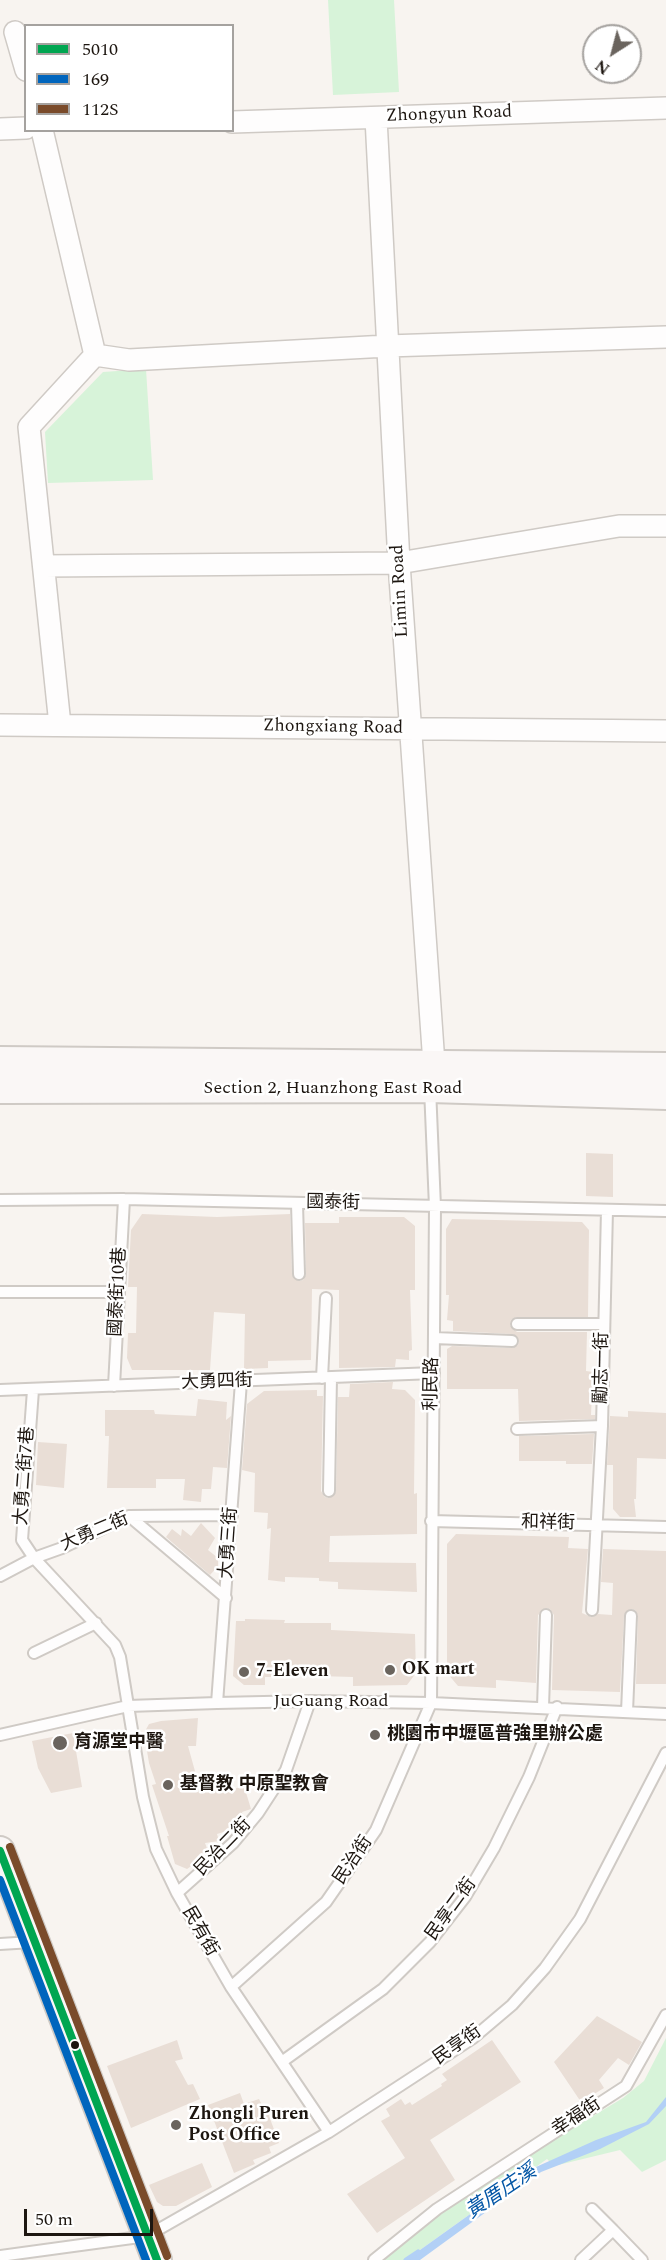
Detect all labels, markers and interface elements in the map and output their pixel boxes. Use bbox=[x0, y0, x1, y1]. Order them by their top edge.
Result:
legend bbox=[24, 24, 234, 132]
north arrow bbox=[582, 24, 642, 84]
text: 5010 bbox=[82, 36, 118, 63]
text: N bbox=[590, 53, 615, 80]
text: 169 bbox=[82, 66, 109, 93]
text: 112S bbox=[82, 96, 119, 123]
street label: Zhongyun Road bbox=[385, 102, 513, 128]
street label: Limin Road bbox=[388, 544, 414, 638]
street label: Zhongxiang Road bbox=[263, 716, 403, 740]
street label: Section 2, Huanzhong East Road bbox=[204, 1078, 462, 1100]
street label: 國泰街 bbox=[306, 1193, 360, 1215]
street label: 國泰街10巷 bbox=[106, 1246, 132, 1338]
street label: 勵志一街 bbox=[592, 1332, 614, 1404]
street label: 利民路 bbox=[422, 1357, 444, 1411]
street label: 大勇四街 bbox=[181, 1371, 253, 1395]
street label: 大勇二街7巷 bbox=[12, 1426, 40, 1526]
street label: 大勇三街 bbox=[217, 1506, 243, 1580]
street label: 大勇二街 bbox=[58, 1509, 132, 1557]
street label: 和祥街 bbox=[521, 1513, 575, 1535]
place label: OK mart bbox=[402, 1659, 475, 1681]
place label: 7-Eleven bbox=[256, 1661, 329, 1683]
marker: OK mart bbox=[383, 1663, 397, 1677]
marker: 7-Eleven bbox=[237, 1665, 251, 1679]
street label: JuGuang Road bbox=[274, 1691, 388, 1713]
place label: 桃園市中壢區普強里辦公處 bbox=[387, 1724, 603, 1746]
marker: 桃園市中壢區普強里辦公處 bbox=[368, 1728, 382, 1742]
place label: 育源堂中醫 bbox=[74, 1732, 164, 1754]
marker: 育源堂中醫 bbox=[51, 1734, 69, 1752]
place label: 基督教 中原聖教會 bbox=[180, 1774, 328, 1796]
marker: 基督教 中原聖教會 bbox=[161, 1778, 175, 1792]
street label: 民治二街 bbox=[191, 1815, 257, 1881]
street label: 民治街 bbox=[330, 1833, 378, 1889]
street label: 民享二街 bbox=[422, 1875, 482, 1945]
street label: 民有街 bbox=[176, 1903, 222, 1961]
street label: 民享街 bbox=[430, 2022, 486, 2070]
unlabelled marker bbox=[69, 2039, 81, 2051]
street label: 幸福街 bbox=[548, 2094, 606, 2142]
place label: Zhongli Puren Post Office bbox=[188, 2104, 309, 2146]
marker: Zhongli Puren Post Office bbox=[169, 2118, 183, 2132]
water label: 黃厝庄溪 bbox=[462, 2161, 542, 2225]
scale bar bbox=[27, 2197, 156, 2235]
text: 50 m bbox=[35, 2206, 73, 2233]

